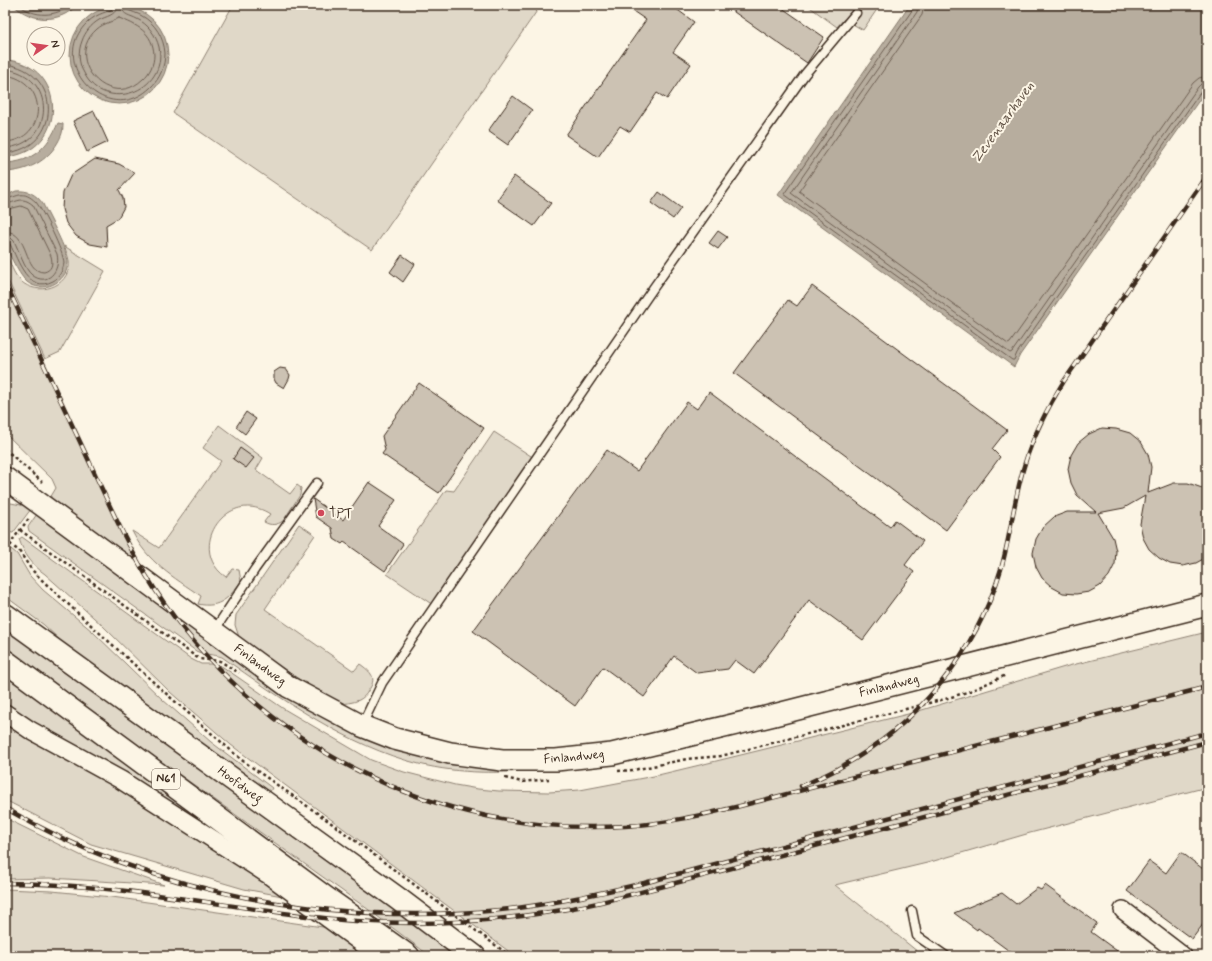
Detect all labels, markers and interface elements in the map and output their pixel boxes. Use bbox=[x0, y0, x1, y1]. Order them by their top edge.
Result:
north arrow bbox=[26, 26, 66, 66]
text: N bbox=[47, 39, 62, 49]
water label: Zevenaarhaven bbox=[968, 78, 1038, 166]
place label: TPT bbox=[329, 505, 353, 522]
marker: TPT bbox=[316, 508, 326, 518]
street label: Finlandweg bbox=[230, 640, 290, 690]
street label: Finlandweg bbox=[857, 670, 921, 702]
street label: Finlandweg bbox=[543, 746, 605, 768]
street label: Hoofdweg bbox=[213, 763, 266, 809]
road number: N61 bbox=[152, 769, 180, 789]

